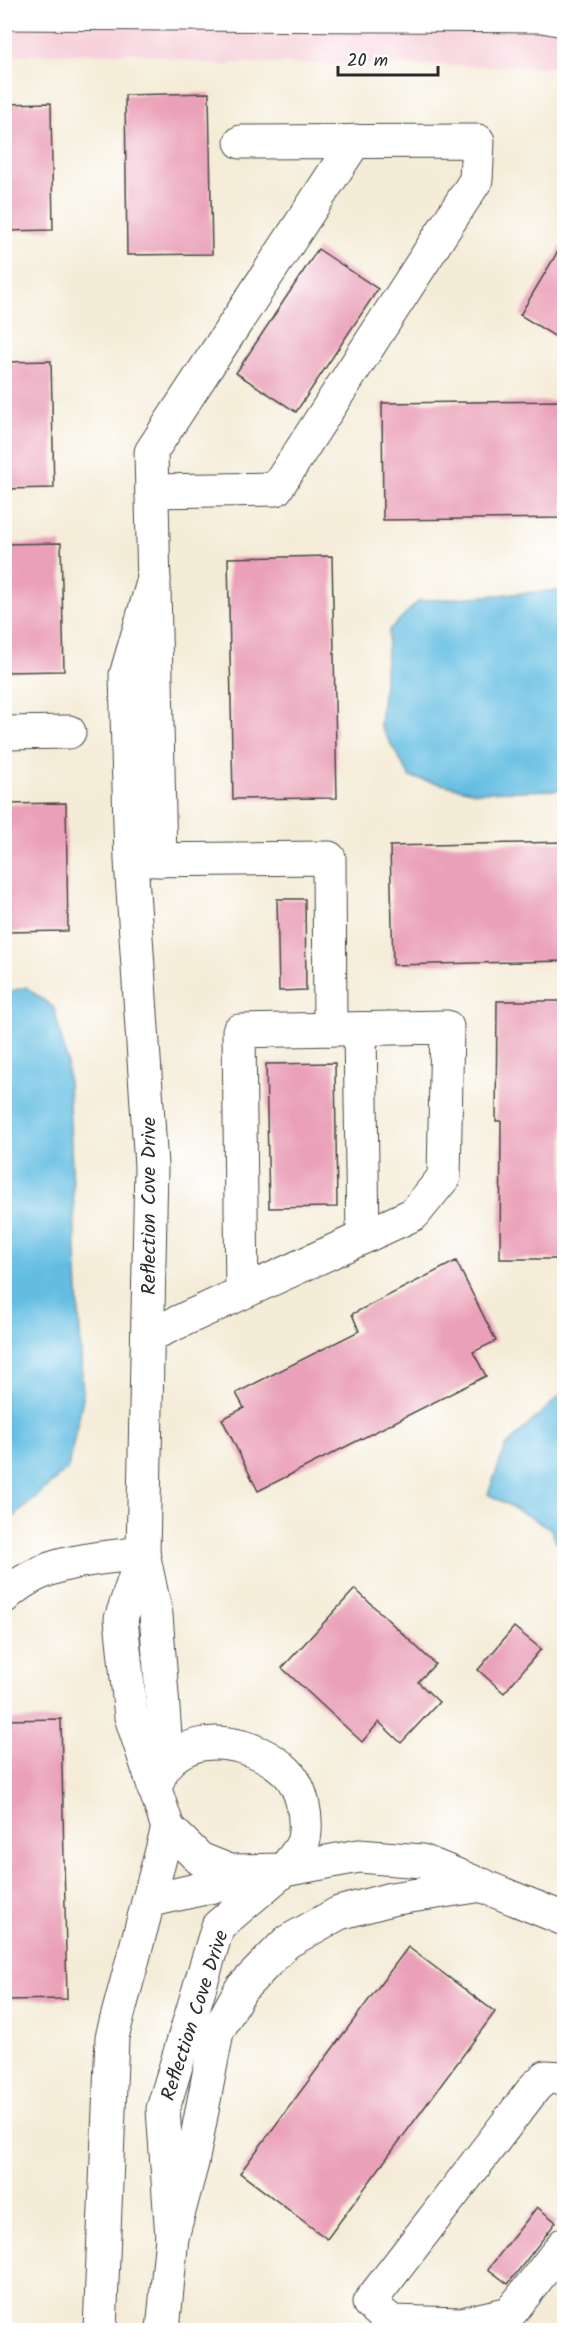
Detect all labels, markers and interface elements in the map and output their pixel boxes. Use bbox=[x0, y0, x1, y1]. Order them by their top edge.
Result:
scale bar bbox=[338, 39, 438, 77]
text: 20 m bbox=[347, 47, 388, 76]
street label: Reflection Cove Drive bbox=[134, 1117, 166, 1295]
street label: Reflection Cove Drive bbox=[153, 1926, 239, 2105]

